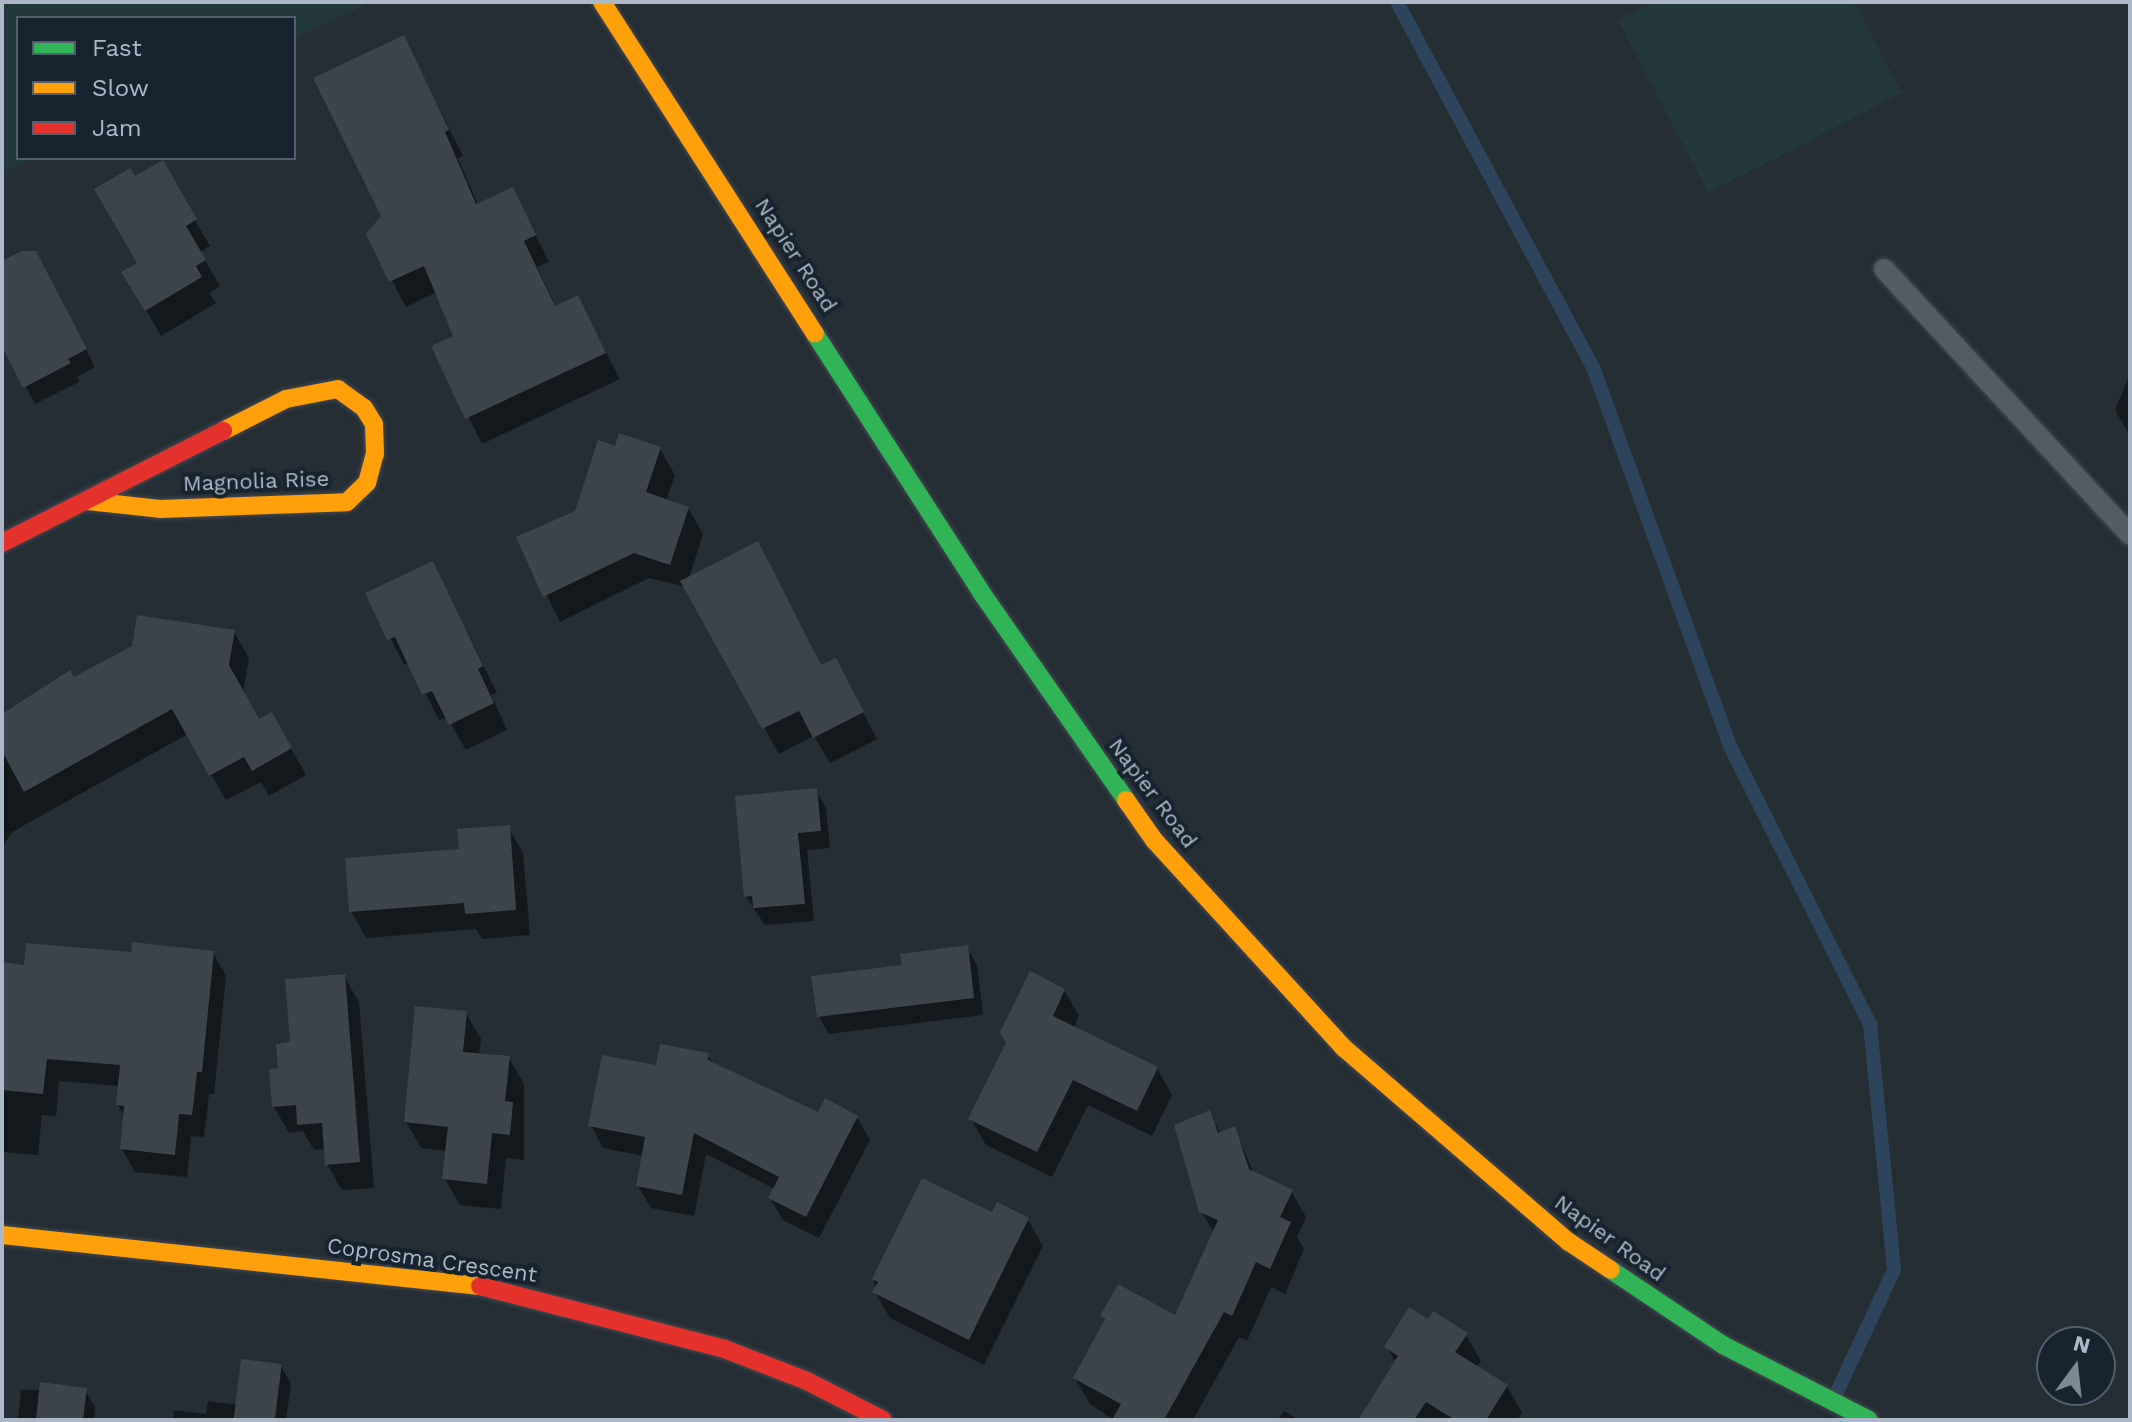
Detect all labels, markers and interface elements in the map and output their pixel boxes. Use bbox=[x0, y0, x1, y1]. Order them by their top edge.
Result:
legend bbox=[16, 16, 296, 160]
text: Fast bbox=[92, 34, 142, 62]
text: Slow bbox=[92, 74, 149, 102]
text: Jam bbox=[92, 114, 142, 142]
street label: Napier Road bbox=[749, 193, 843, 317]
street label: Magnolia Rise bbox=[182, 465, 330, 497]
street label: Napier Road bbox=[1103, 733, 1203, 853]
street label: Napier Road bbox=[1549, 1189, 1671, 1287]
street label: Coprosma Crescent bbox=[325, 1232, 539, 1288]
north arrow bbox=[2036, 1326, 2116, 1406]
text: N bbox=[2071, 1330, 2093, 1358]

